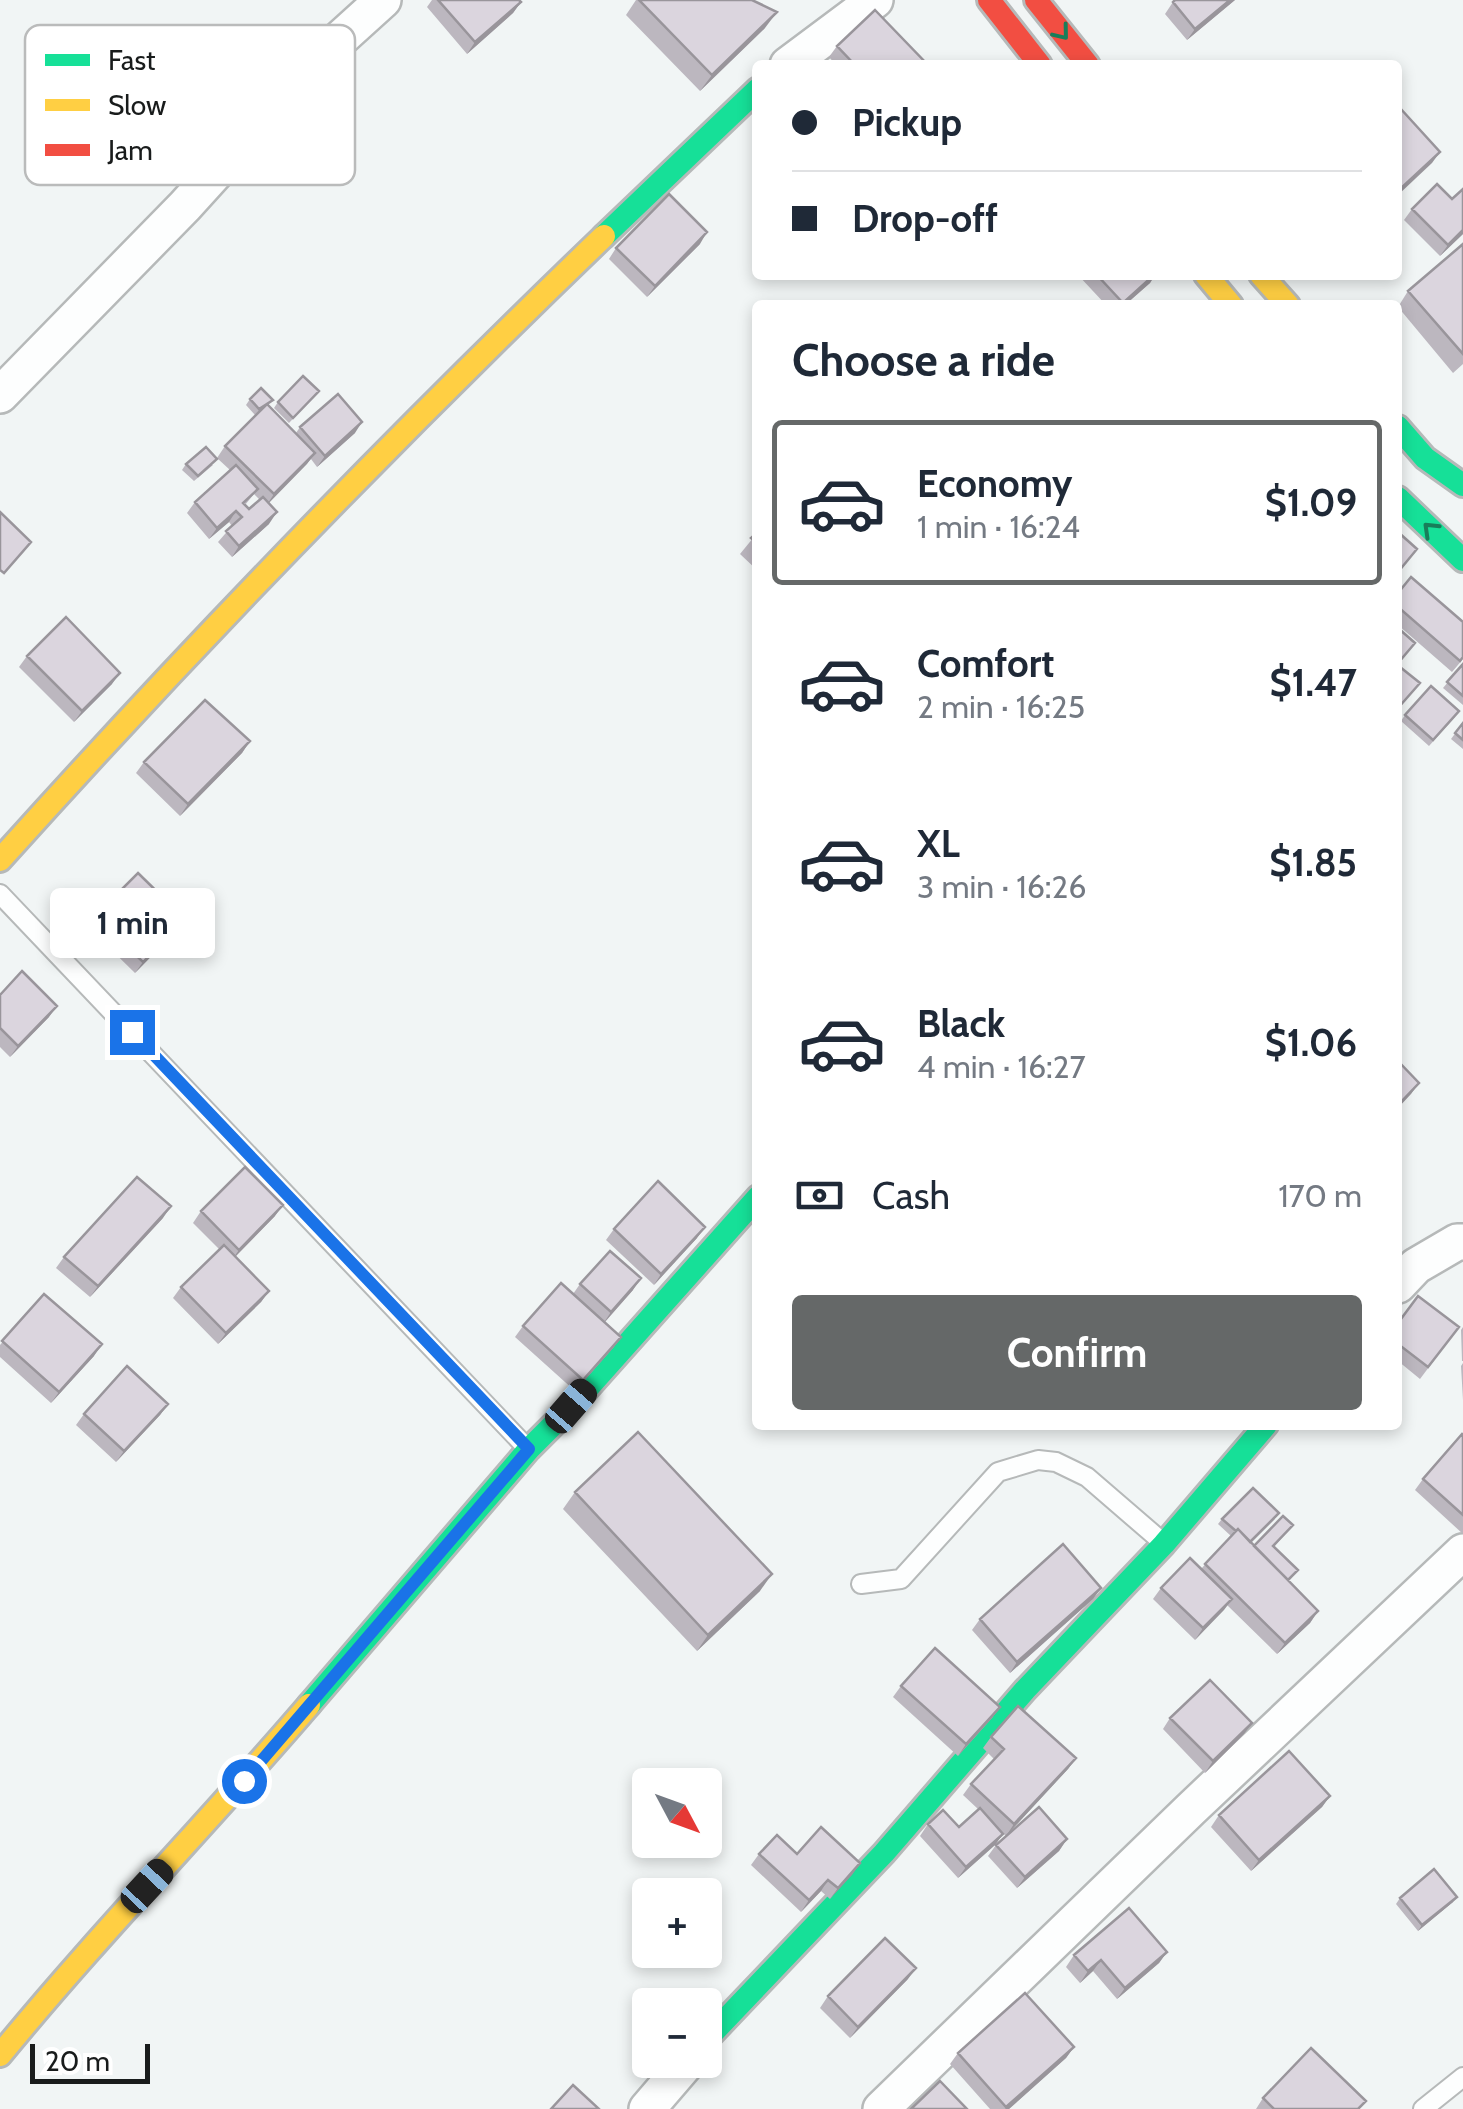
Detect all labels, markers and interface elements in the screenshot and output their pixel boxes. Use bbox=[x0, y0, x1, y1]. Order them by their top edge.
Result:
one-way arrow bbox=[1050, 21, 1068, 39]
legend bbox=[25, 25, 355, 185]
text: Fast bbox=[108, 43, 156, 77]
text: Slow bbox=[108, 88, 166, 122]
text: Pickup bbox=[852, 99, 962, 146]
text: Jam bbox=[107, 133, 153, 167]
text: Drop-off bbox=[852, 195, 998, 242]
text: Choose a ride bbox=[792, 333, 1055, 387]
icon: car bbox=[797, 458, 887, 548]
text: Economy bbox=[917, 460, 1072, 507]
text: $1.09 bbox=[1265, 479, 1357, 526]
text: 1 min · 16:24 bbox=[917, 507, 1080, 546]
one-way arrow bbox=[1424, 523, 1442, 541]
icon: car bbox=[797, 638, 887, 728]
text: Comfort bbox=[917, 640, 1054, 687]
text: $1.47 bbox=[1270, 659, 1357, 706]
text: 2 min · 16:25 bbox=[917, 687, 1085, 726]
icon: car bbox=[797, 818, 887, 908]
text: XL bbox=[917, 820, 960, 867]
text: $1.85 bbox=[1269, 839, 1357, 886]
text: 3 min · 16:26 bbox=[917, 867, 1086, 906]
callout: 1 min bbox=[49, 887, 214, 957]
text: 1 min bbox=[96, 903, 169, 942]
icon: car bbox=[797, 998, 887, 1088]
text: Black bbox=[917, 1000, 1005, 1047]
route end bbox=[110, 1010, 155, 1055]
text: $1.06 bbox=[1265, 1019, 1357, 1066]
text: 4 min · 16:27 bbox=[917, 1047, 1086, 1086]
icon: cash bbox=[792, 1168, 847, 1223]
text: Cash bbox=[872, 1172, 950, 1219]
text: 170 m bbox=[1278, 1176, 1362, 1215]
button: Confirm bbox=[792, 1295, 1362, 1410]
car bbox=[540, 1374, 602, 1438]
route start bbox=[222, 1759, 267, 1804]
north arrow bbox=[632, 1768, 722, 1858]
map controls bbox=[632, 1768, 722, 2078]
car bbox=[116, 1854, 178, 1918]
button: + bbox=[632, 1878, 722, 1968]
button: − bbox=[632, 1988, 722, 2078]
scale bar bbox=[30, 2039, 150, 2084]
text: 20 m bbox=[45, 2044, 110, 2078]

